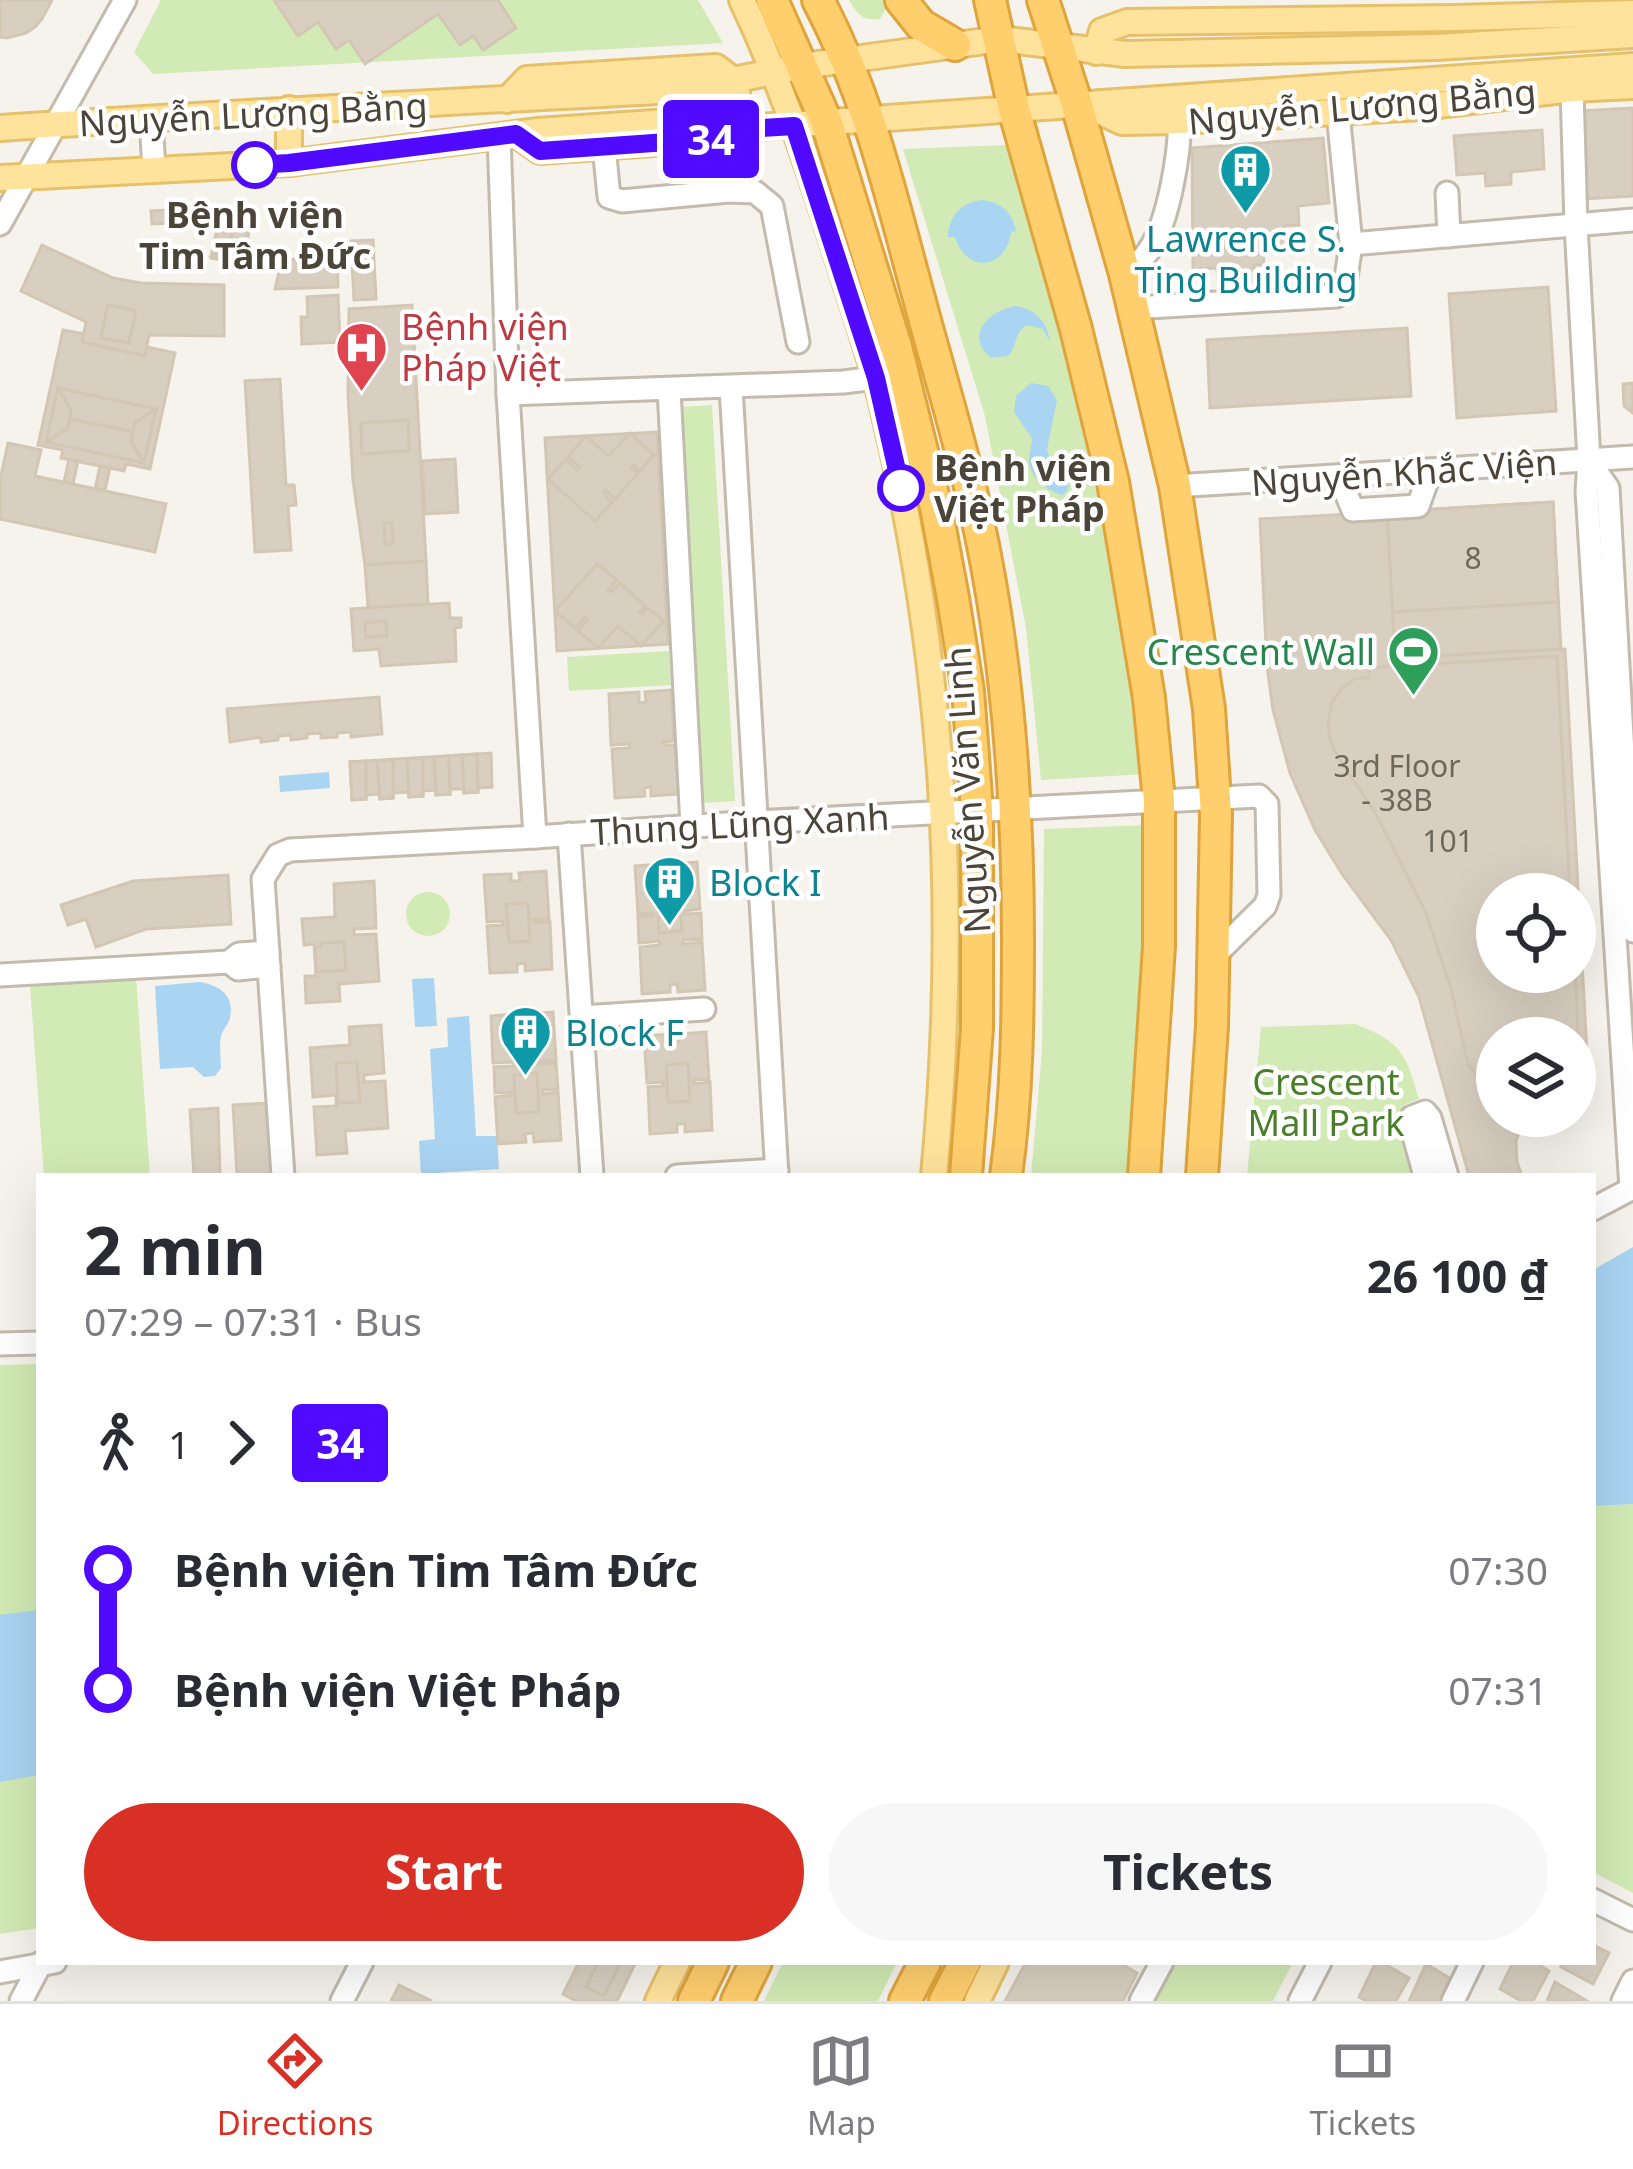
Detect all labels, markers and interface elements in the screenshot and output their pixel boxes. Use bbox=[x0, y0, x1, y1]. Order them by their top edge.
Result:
street label: Nguyễn Lương Bằng bbox=[1186, 66, 1538, 146]
street label: Nguyễn Lương Bằng bbox=[77, 80, 429, 148]
line badge: 34 bbox=[657, 100, 765, 178]
text: 34 bbox=[687, 110, 735, 167]
building icon: Lawrence S. Ting Building bbox=[1218, 142, 1274, 216]
marker: Bệnh viện Tim Tâm Đức bbox=[233, 143, 277, 187]
place label: Bệnh viện Tim Tâm Đức bbox=[139, 190, 371, 280]
place label: Lawrence S. Ting Building bbox=[1134, 214, 1358, 304]
place label: Bệnh viện Pháp Việt bbox=[401, 302, 569, 392]
hospital icon: Bệnh viện Pháp Việt bbox=[334, 319, 390, 393]
street label: Nguyễn Khắc Viện bbox=[1249, 437, 1559, 507]
place label: Bệnh viện Việt Pháp bbox=[934, 443, 1112, 533]
marker: Bệnh viện Việt Pháp bbox=[879, 466, 923, 510]
house number: 8 bbox=[1464, 537, 1482, 578]
sports icon: Crescent Wall bbox=[1386, 623, 1442, 697]
place label: Crescent Wall bbox=[1147, 627, 1375, 676]
street label: Nguyễn Văn Linh bbox=[933, 645, 1001, 935]
house number: 3rd Floor - 38B bbox=[1333, 745, 1461, 820]
street label: Thung Lũng Xanh bbox=[589, 792, 891, 856]
house number: 101 bbox=[1422, 820, 1474, 861]
building icon: Block I bbox=[642, 854, 698, 928]
place label: Block I bbox=[709, 858, 822, 907]
map controls bbox=[1476, 873, 1596, 1137]
button: locate bbox=[1476, 873, 1596, 993]
building icon: Block F bbox=[498, 1004, 554, 1078]
place label: Block F bbox=[565, 1008, 684, 1057]
button: layers bbox=[1476, 1017, 1596, 1137]
park label: Crescent Mall Park bbox=[1248, 1057, 1404, 1147]
text: 2 min bbox=[84, 1204, 266, 1294]
text: 26 100 ₫ bbox=[1367, 1245, 1548, 1306]
text: 07:29 – 07:31 · Bus bbox=[84, 1294, 422, 1347]
icon: walk bbox=[84, 1410, 150, 1476]
icon: forward bbox=[208, 1410, 274, 1476]
text: 34 bbox=[316, 1414, 364, 1471]
text: 1 bbox=[168, 1417, 190, 1470]
text: Bệnh viện Tim Tâm Đức bbox=[174, 1539, 698, 1600]
text: 07:30 bbox=[1448, 1543, 1548, 1596]
text: Bệnh viện Việt Pháp bbox=[174, 1659, 621, 1720]
text: 07:31 bbox=[1448, 1663, 1548, 1716]
button: Start bbox=[84, 1803, 804, 1941]
button: Tickets bbox=[828, 1803, 1548, 1941]
tab: Directions bbox=[217, 2028, 373, 2145]
tab: Map bbox=[807, 2028, 876, 2145]
tab: Tickets bbox=[1310, 2028, 1416, 2145]

